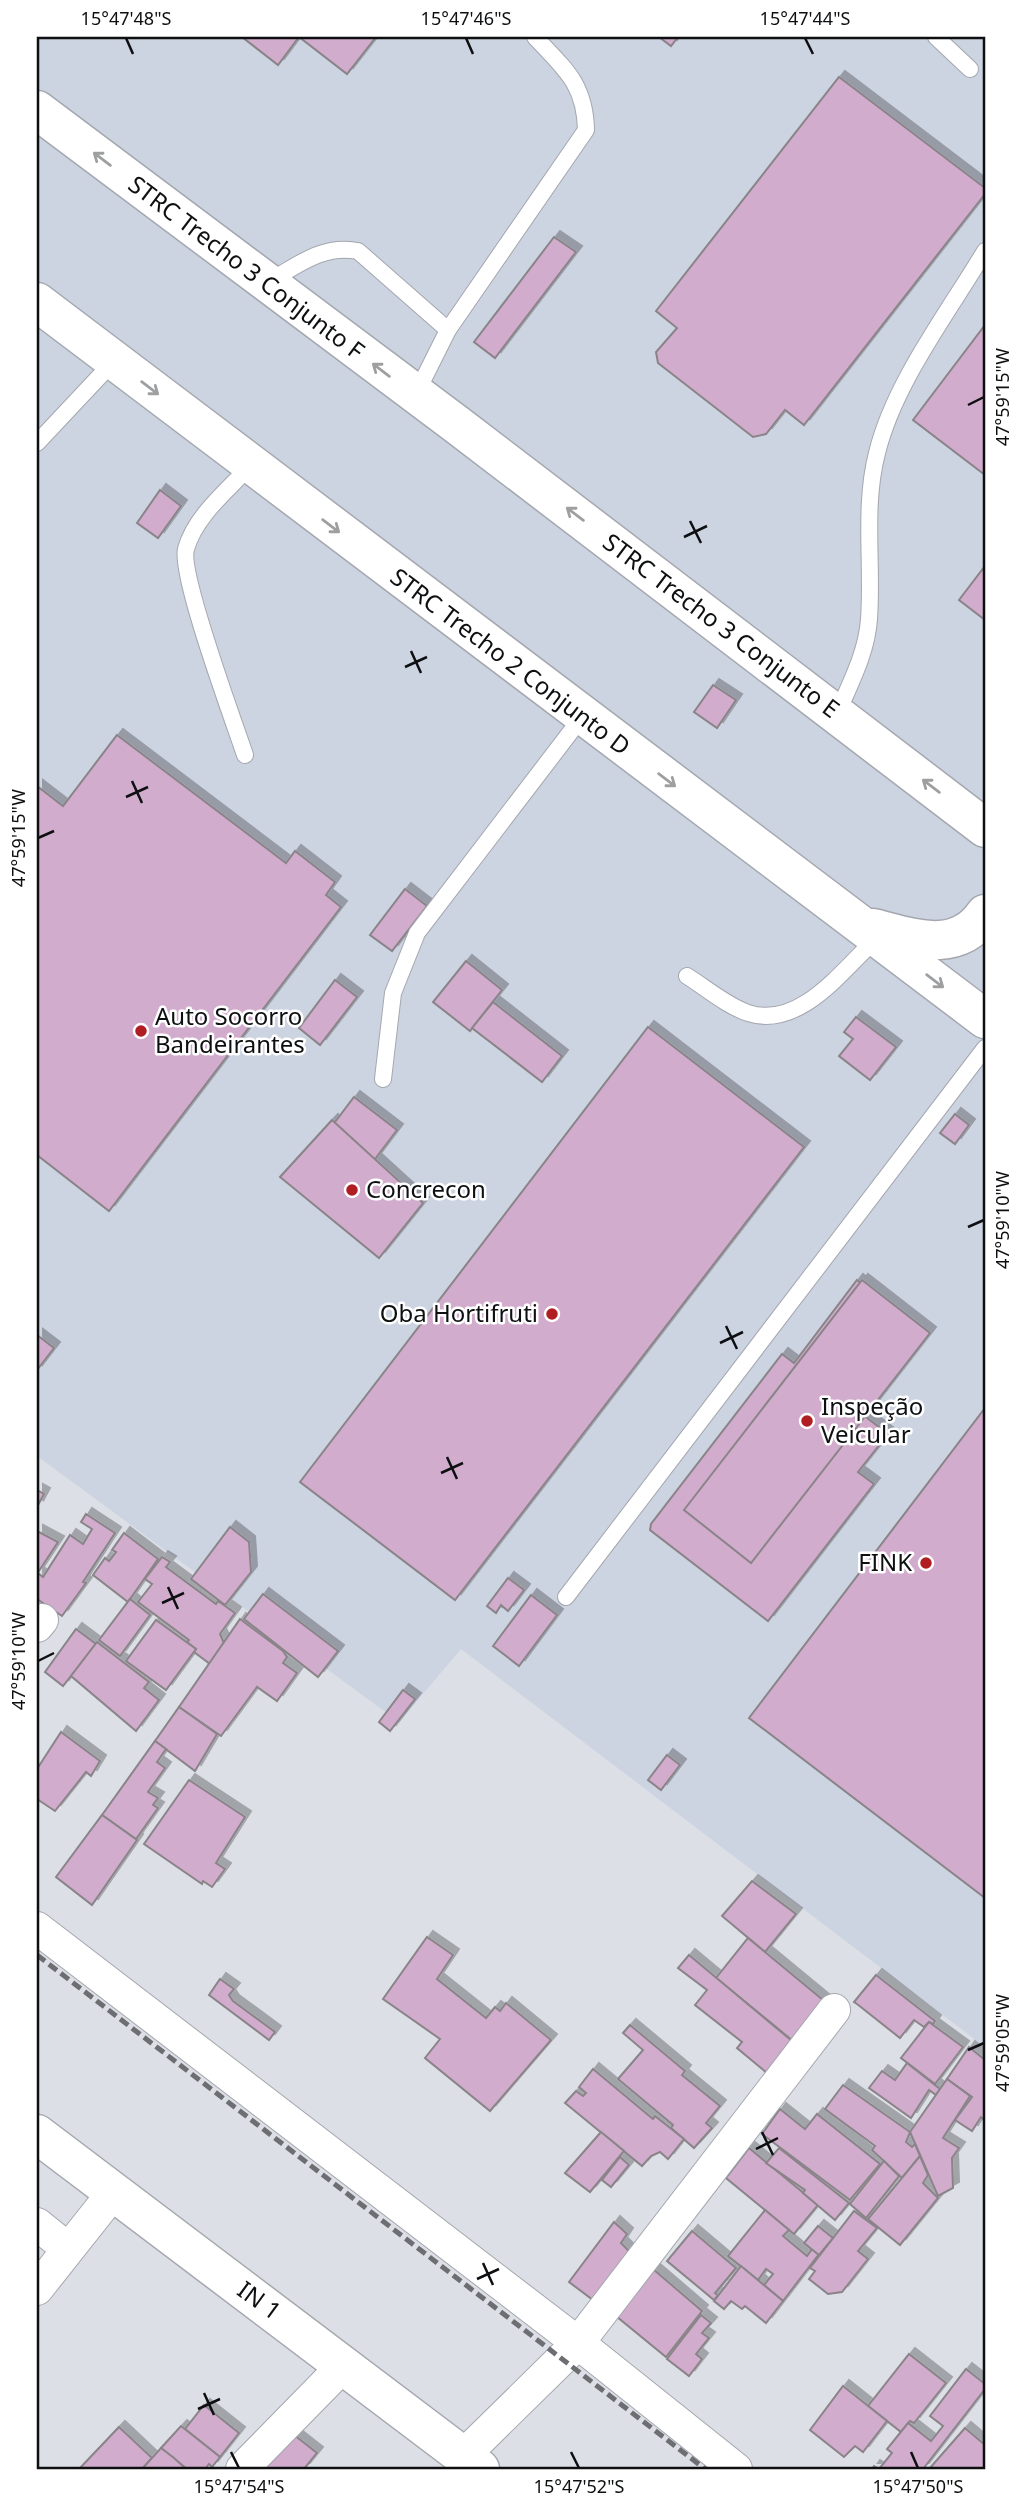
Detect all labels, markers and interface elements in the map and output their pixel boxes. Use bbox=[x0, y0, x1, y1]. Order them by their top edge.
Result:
text: 15°47'48"S bbox=[81, 6, 171, 30]
text: 15°47'46"S bbox=[421, 6, 511, 30]
text: 15°47'44"S bbox=[760, 6, 850, 30]
one-way arrow bbox=[93, 152, 111, 167]
street label: STRC Trecho 3 Conjunto F bbox=[122, 167, 372, 366]
text: 47°59'15"W bbox=[990, 348, 1014, 446]
one-way arrow bbox=[372, 363, 391, 377]
one-way arrow bbox=[140, 380, 159, 395]
one-way arrow bbox=[566, 507, 585, 522]
one-way arrow bbox=[321, 518, 340, 533]
street label: STRC Trecho 3 Conjunto E bbox=[597, 525, 847, 725]
street label: STRC Trecho 2 Conjunto D bbox=[384, 560, 638, 762]
one-way arrow bbox=[657, 773, 675, 788]
one-way arrow bbox=[922, 779, 941, 794]
text: 47°59'15"W bbox=[6, 789, 30, 887]
one-way arrow bbox=[925, 974, 944, 988]
place label: Auto Socorro Bandeirantes bbox=[155, 999, 305, 1060]
marker: Auto Socorro Bandeirantes bbox=[133, 1023, 149, 1039]
text: 47°59'10"W bbox=[990, 1171, 1014, 1269]
place label: Concrecon bbox=[366, 1172, 486, 1205]
marker: Concrecon bbox=[344, 1182, 360, 1198]
place label: Oba Hortifruti bbox=[380, 1296, 538, 1329]
marker: Oba Hortifruti bbox=[544, 1306, 560, 1322]
place label: Inspeção Veicular bbox=[821, 1389, 923, 1450]
marker: Inspeção Veicular bbox=[799, 1413, 815, 1429]
place label: FINK bbox=[858, 1545, 912, 1578]
marker: FINK bbox=[918, 1555, 934, 1571]
text: 47°59'10"W bbox=[6, 1612, 30, 1710]
text: 47°59'05"W bbox=[990, 1994, 1014, 2092]
street label: IN 1 bbox=[231, 2273, 288, 2327]
text: 15°47'54"S bbox=[194, 2474, 284, 2498]
text: 15°47'52"S bbox=[534, 2474, 624, 2498]
text: 15°47'50"S bbox=[873, 2474, 963, 2498]

